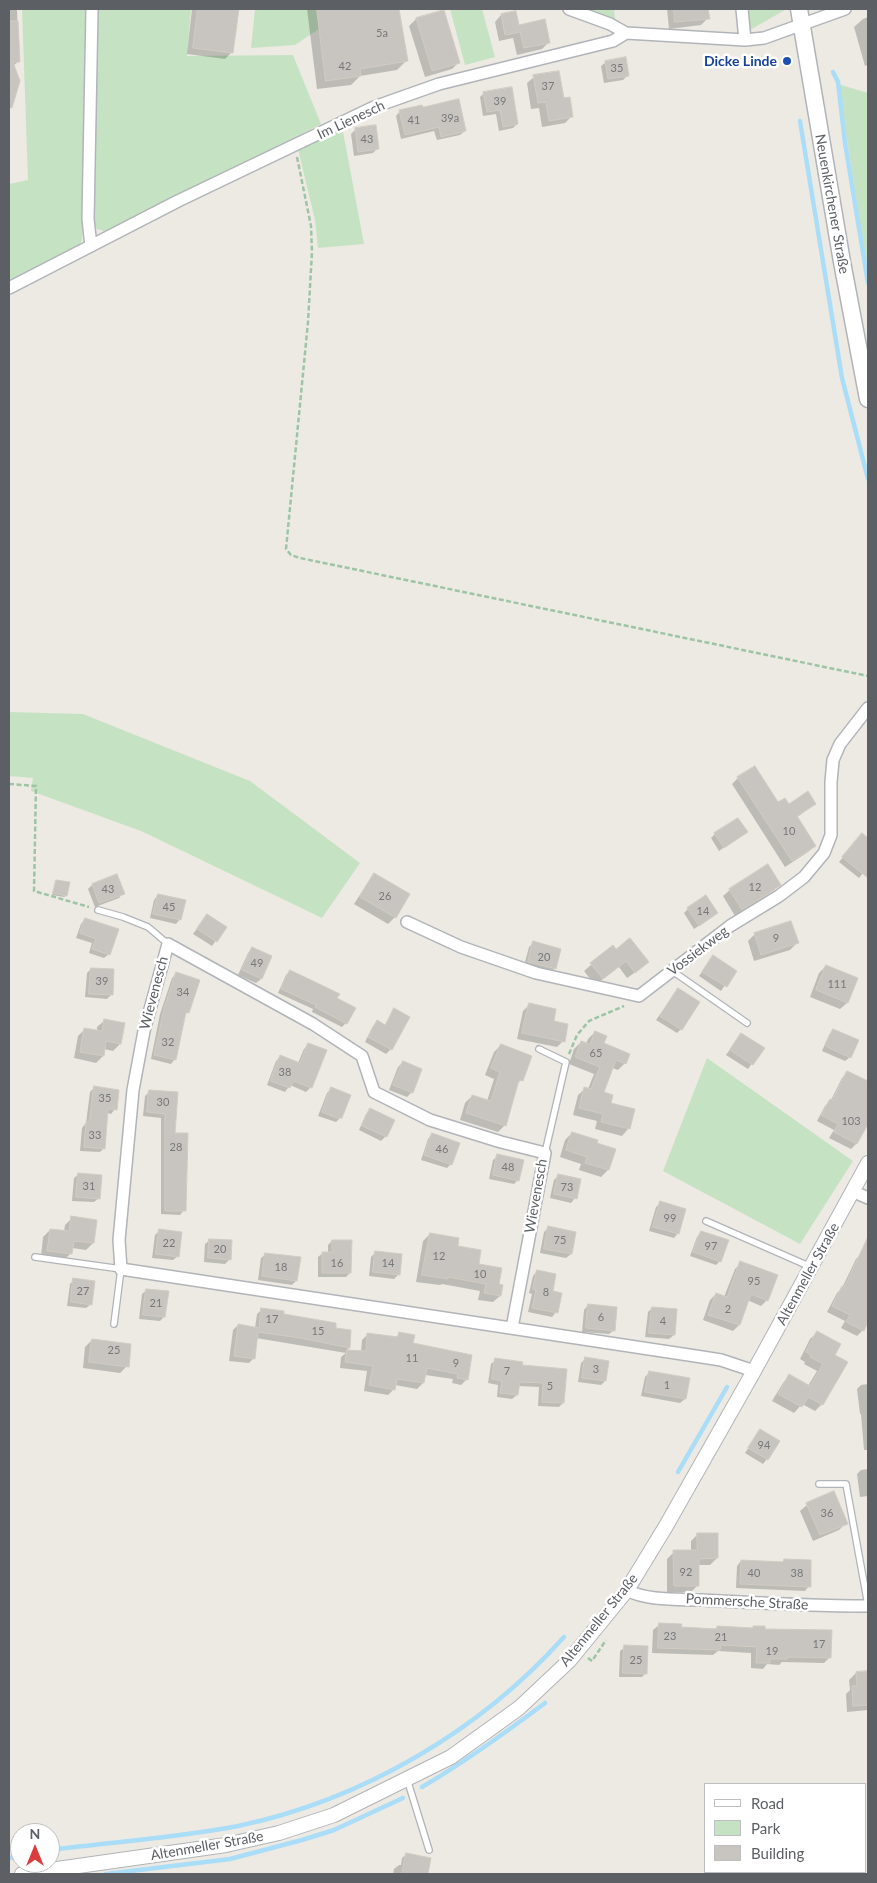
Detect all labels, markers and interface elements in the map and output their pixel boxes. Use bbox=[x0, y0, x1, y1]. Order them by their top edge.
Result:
house number: 5a bbox=[376, 26, 388, 40]
place label: Dicke Linde bbox=[704, 53, 777, 69]
marker: Dicke Linde bbox=[781, 55, 793, 67]
house number: 42 bbox=[339, 59, 351, 73]
house number: 35 bbox=[611, 61, 623, 75]
house number: 37 bbox=[542, 79, 554, 93]
house number: 39 bbox=[494, 94, 506, 108]
street label: Im Lienesch bbox=[315, 97, 387, 143]
house number: 39a bbox=[441, 111, 459, 125]
house number: 41 bbox=[408, 113, 420, 127]
house number: 43 bbox=[361, 132, 373, 146]
street label: Neuenkirchener Straße bbox=[811, 133, 853, 275]
house number: 10 bbox=[783, 824, 795, 838]
house number: 12 bbox=[749, 880, 761, 894]
house number: 43 bbox=[102, 882, 114, 896]
house number: 26 bbox=[379, 889, 391, 903]
house number: 45 bbox=[163, 900, 175, 914]
house number: 14 bbox=[697, 904, 709, 918]
street label: Vossiekweg bbox=[664, 923, 732, 979]
house number: 9 bbox=[773, 931, 779, 945]
house number: 20 bbox=[538, 950, 550, 964]
street label: Wievenesch bbox=[136, 954, 172, 1032]
house number: 49 bbox=[251, 956, 263, 970]
house number: 39 bbox=[96, 974, 108, 988]
house number: 111 bbox=[827, 977, 847, 991]
house number: 34 bbox=[177, 985, 189, 999]
house number: 32 bbox=[162, 1035, 174, 1049]
house number: 65 bbox=[590, 1046, 602, 1060]
house number: 38 bbox=[279, 1065, 291, 1079]
house number: 35 bbox=[99, 1091, 111, 1105]
house number: 30 bbox=[157, 1095, 169, 1109]
house number: 103 bbox=[841, 1114, 861, 1128]
house number: 33 bbox=[89, 1128, 101, 1142]
house number: 28 bbox=[170, 1140, 182, 1154]
house number: 46 bbox=[436, 1142, 448, 1156]
street label: Wievenesch bbox=[521, 1157, 551, 1235]
house number: 48 bbox=[502, 1160, 514, 1174]
house number: 31 bbox=[83, 1179, 95, 1193]
house number: 73 bbox=[561, 1180, 573, 1194]
house number: 99 bbox=[664, 1211, 676, 1225]
street label: Altenmeller Straße bbox=[773, 1220, 843, 1328]
house number: 75 bbox=[554, 1233, 566, 1247]
house number: 22 bbox=[163, 1236, 175, 1250]
house number: 97 bbox=[705, 1239, 717, 1253]
house number: 20 bbox=[214, 1242, 226, 1256]
house number: 12 bbox=[433, 1249, 445, 1263]
house number: 16 bbox=[331, 1256, 343, 1270]
house number: 14 bbox=[382, 1256, 394, 1270]
house number: 18 bbox=[275, 1260, 287, 1274]
house number: 10 bbox=[474, 1267, 486, 1281]
house number: 95 bbox=[748, 1274, 760, 1288]
house number: 27 bbox=[77, 1284, 89, 1298]
house number: 8 bbox=[543, 1285, 549, 1299]
house number: 21 bbox=[150, 1296, 162, 1310]
house number: 2 bbox=[725, 1302, 731, 1316]
house number: 6 bbox=[598, 1310, 604, 1324]
house number: 17 bbox=[266, 1312, 278, 1326]
house number: 4 bbox=[660, 1314, 666, 1328]
house number: 15 bbox=[312, 1324, 324, 1338]
house number: 25 bbox=[108, 1343, 120, 1357]
house number: 11 bbox=[406, 1351, 418, 1365]
house number: 9 bbox=[453, 1356, 459, 1370]
house number: 3 bbox=[593, 1362, 599, 1376]
house number: 7 bbox=[504, 1364, 510, 1378]
house number: 1 bbox=[664, 1378, 670, 1392]
house number: 5 bbox=[547, 1379, 553, 1393]
house number: 94 bbox=[758, 1438, 770, 1452]
house number: 36 bbox=[821, 1506, 833, 1520]
house number: 92 bbox=[680, 1565, 692, 1579]
house number: 40 bbox=[748, 1566, 760, 1580]
house number: 38 bbox=[791, 1566, 803, 1580]
street label: Altenmeller Straße bbox=[557, 1570, 641, 1670]
street label: Pommersche Straße bbox=[685, 1590, 809, 1614]
house number: 23 bbox=[664, 1629, 676, 1643]
house number: 21 bbox=[715, 1630, 727, 1644]
house number: 17 bbox=[813, 1637, 825, 1651]
house number: 19 bbox=[766, 1644, 778, 1658]
house number: 25 bbox=[630, 1653, 642, 1667]
legend bbox=[704, 1783, 867, 1873]
text: Road bbox=[751, 1794, 784, 1812]
text: Park bbox=[751, 1819, 780, 1837]
north arrow bbox=[10, 1823, 60, 1873]
text: N bbox=[30, 1825, 40, 1842]
street label: Altenmeller Straße bbox=[149, 1828, 265, 1864]
text: Building bbox=[751, 1844, 804, 1862]

